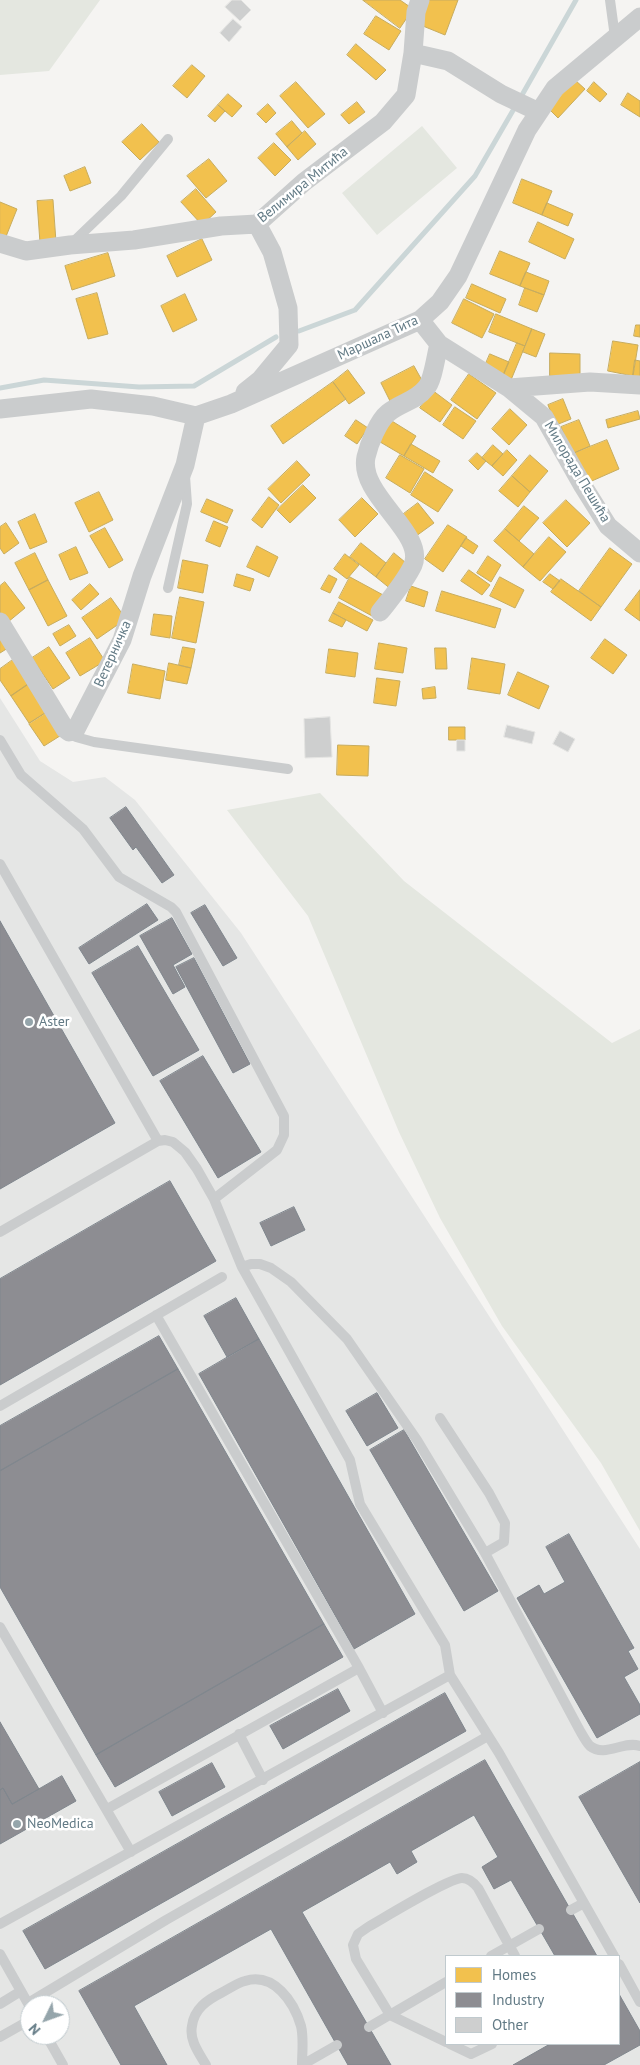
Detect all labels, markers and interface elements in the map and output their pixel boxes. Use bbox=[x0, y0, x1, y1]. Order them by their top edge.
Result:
street label: Велимира Митића bbox=[255, 143, 351, 227]
street label: Маршала Тита bbox=[335, 312, 421, 364]
street label: Милорада Пешића bbox=[540, 418, 614, 526]
street label: Ветерничка bbox=[91, 618, 135, 690]
place label: Aster bbox=[39, 1014, 70, 1030]
marker: Aster bbox=[23, 1016, 35, 1028]
place label: NeoMedica bbox=[27, 1816, 94, 1832]
marker: NeoMedica bbox=[11, 1818, 23, 1830]
legend bbox=[445, 1955, 620, 2045]
text: Homes bbox=[492, 1965, 536, 1984]
text: Industry bbox=[492, 1990, 544, 2009]
north arrow bbox=[20, 1995, 70, 2045]
text: Other bbox=[492, 2015, 528, 2034]
text: N bbox=[25, 2020, 44, 2039]

